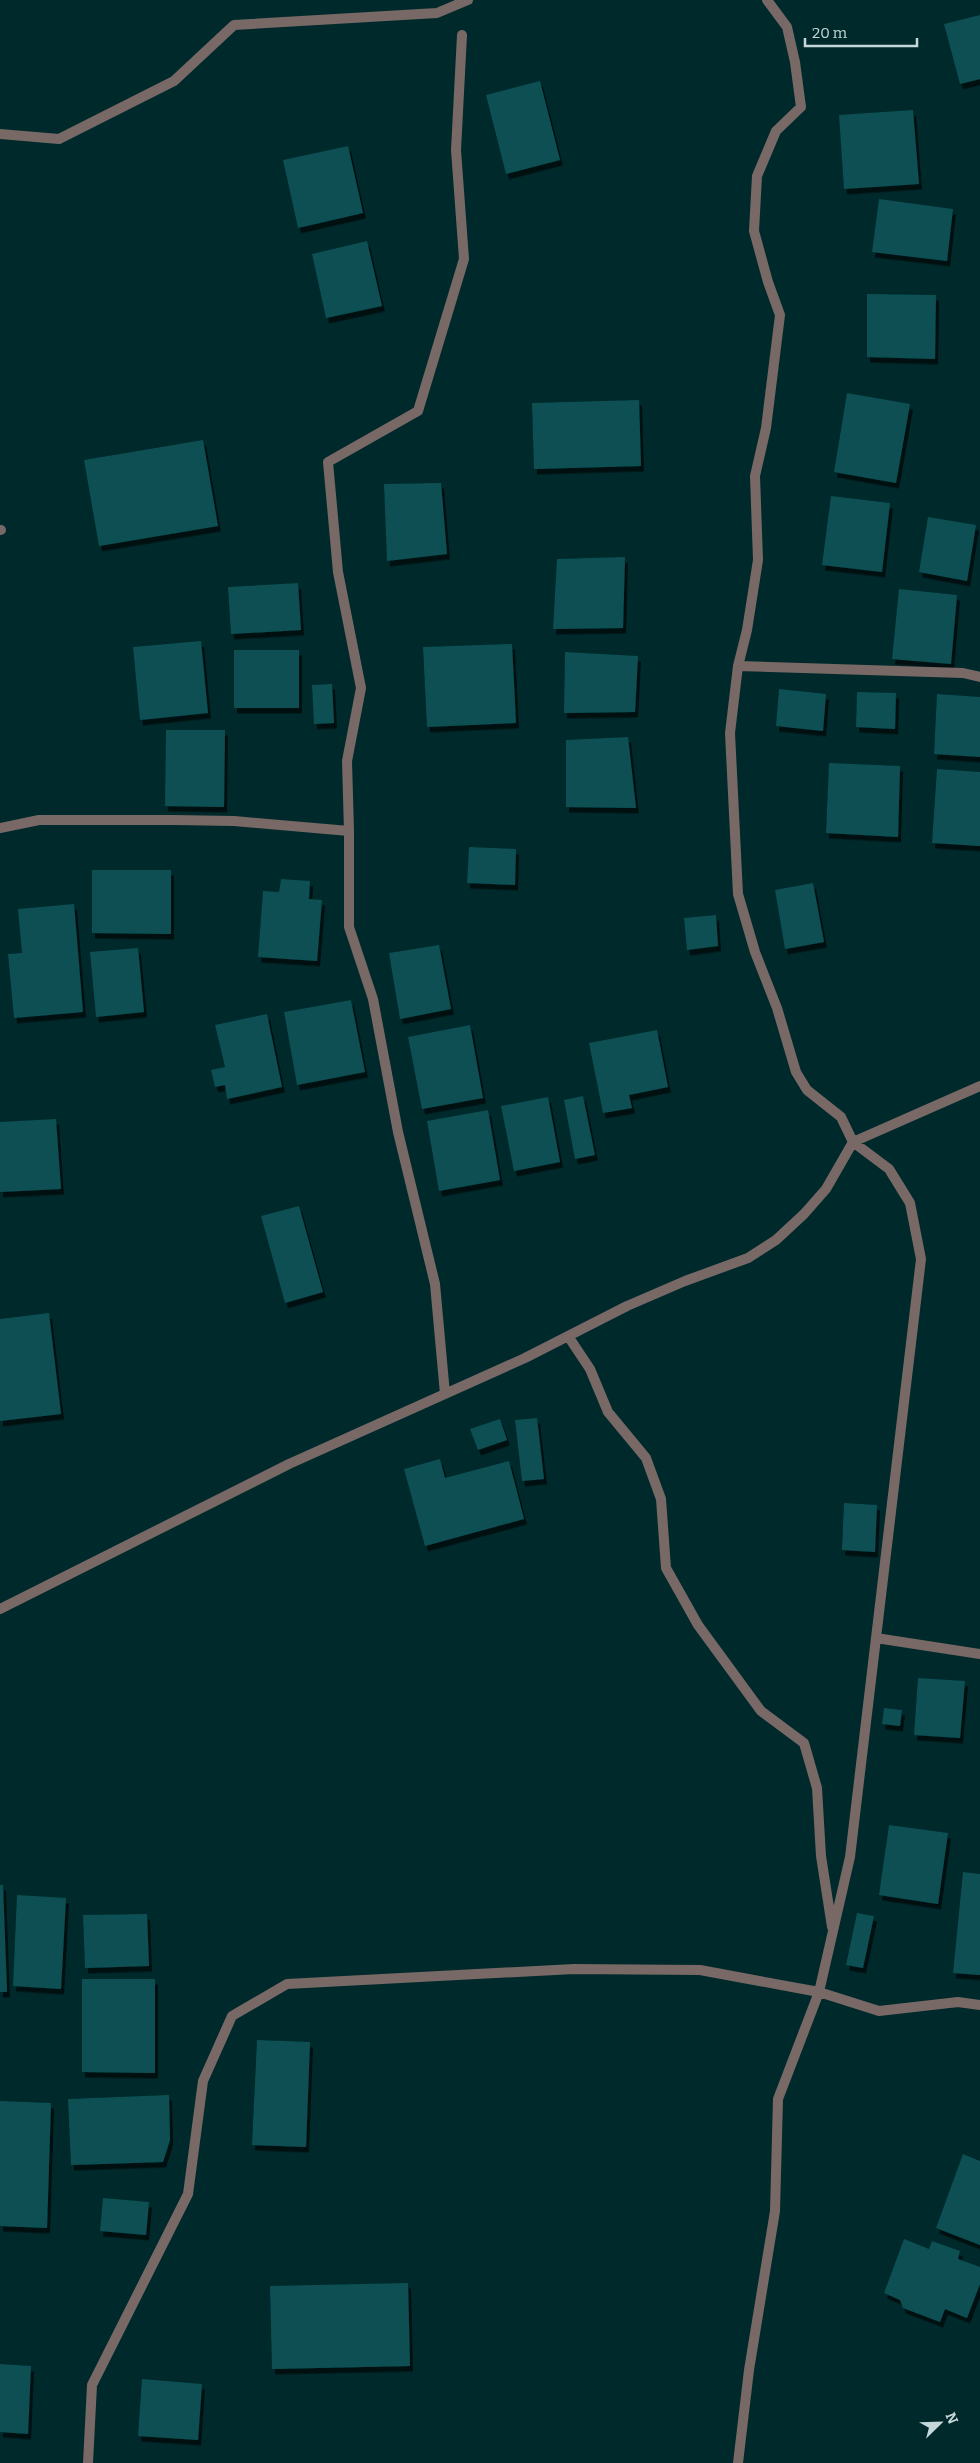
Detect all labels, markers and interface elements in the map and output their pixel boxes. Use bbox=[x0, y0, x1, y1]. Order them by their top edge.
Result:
scale bar bbox=[805, 15, 918, 47]
text: 20 m bbox=[812, 24, 848, 42]
north arrow bbox=[915, 2398, 965, 2448]
text: N bbox=[942, 2410, 962, 2427]

